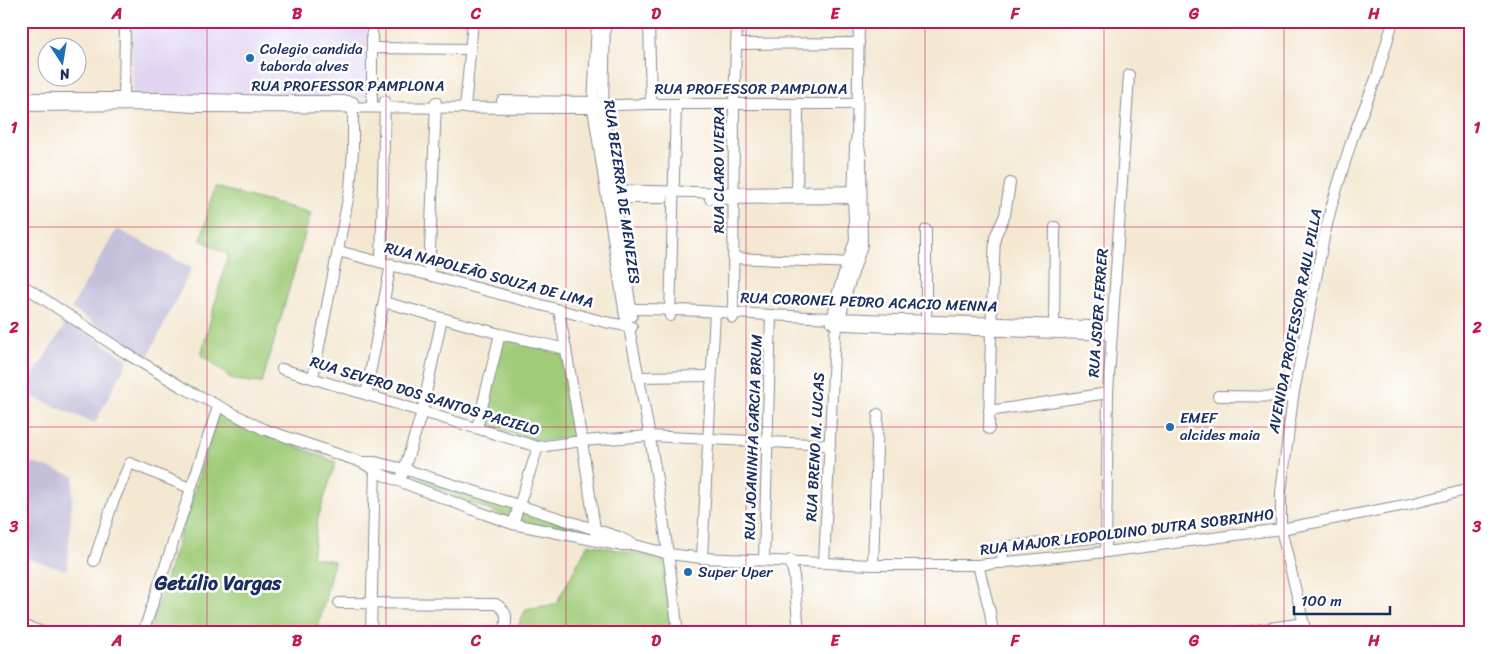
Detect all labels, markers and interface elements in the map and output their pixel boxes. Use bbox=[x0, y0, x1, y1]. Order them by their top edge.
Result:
text: A bbox=[111, 0, 122, 28]
text: B bbox=[292, 0, 303, 28]
text: C bbox=[470, 0, 482, 28]
text: D bbox=[651, 0, 661, 28]
text: E bbox=[831, 0, 841, 28]
text: F bbox=[1010, 0, 1021, 28]
text: G bbox=[1188, 0, 1200, 28]
text: H bbox=[1367, 0, 1380, 28]
place label: Colegio candida taborda alves bbox=[260, 36, 363, 79]
north arrow bbox=[38, 38, 88, 88]
marker: Colegio candida taborda alves bbox=[244, 52, 256, 64]
text: N bbox=[57, 61, 73, 88]
street label: RUA PROFESSOR PAMPLONA bbox=[252, 73, 444, 99]
street label: RUA PROFESSOR PAMPLONA bbox=[655, 76, 847, 102]
street label: RUA BEZERRA DE MENEZES bbox=[596, 98, 648, 286]
street label: RUA CLARO VIEIRA bbox=[706, 106, 732, 234]
text: 1 bbox=[11, 113, 18, 142]
text: 1 bbox=[1474, 113, 1481, 142]
street label: AVENIDA PROFESSOR RAUL PILLA bbox=[1260, 207, 1330, 436]
street label: RUA NAPOLEÃO SOUZA DE LIMA bbox=[382, 235, 596, 315]
street label: RUA JSDER FERRER bbox=[1081, 248, 1115, 378]
street label: RUA CORONEL PEDRO ACACIO MENNA bbox=[740, 285, 998, 319]
text: 2 bbox=[8, 313, 19, 342]
text: 2 bbox=[1471, 313, 1482, 342]
street label: RUA JOANINHA GARCIA BRUM bbox=[736, 334, 770, 540]
street label: RUA SEVERO DOS SANTOS PACIELO bbox=[307, 349, 543, 443]
street label: RUA BRENO M. LUCAS bbox=[798, 371, 832, 522]
place label: EMEF alcides maia bbox=[1180, 405, 1261, 448]
marker: EMEF alcides maia bbox=[1164, 421, 1176, 433]
street label: RUA MAJOR LEOPOLDINO DUTRA SOBRINHO bbox=[978, 501, 1276, 563]
text: 3 bbox=[9, 512, 19, 541]
text: 3 bbox=[1472, 512, 1482, 541]
place label: Super Uper bbox=[698, 559, 773, 585]
district label: Getúlio Vargas bbox=[154, 566, 282, 601]
marker: Super Uper bbox=[682, 566, 694, 578]
scale bar bbox=[1294, 584, 1390, 616]
text: 100 m bbox=[1301, 588, 1342, 614]
text: A bbox=[111, 626, 122, 654]
text: B bbox=[292, 626, 303, 654]
text: C bbox=[470, 626, 482, 654]
text: D bbox=[651, 626, 661, 654]
text: E bbox=[831, 626, 841, 654]
text: F bbox=[1010, 626, 1021, 654]
text: G bbox=[1188, 626, 1200, 654]
text: H bbox=[1367, 626, 1380, 654]

